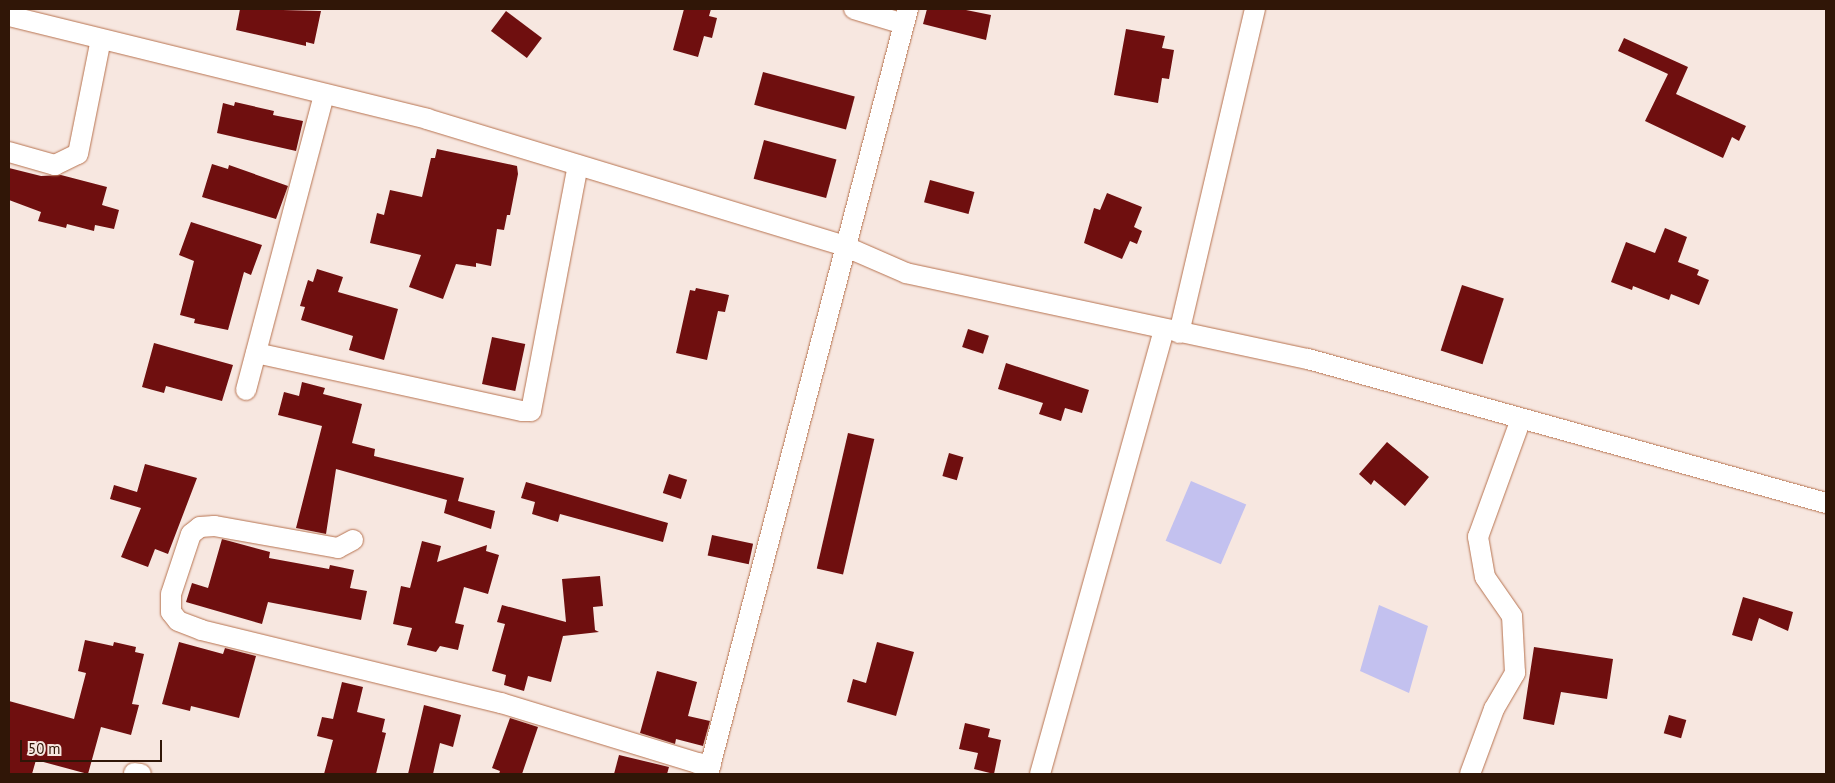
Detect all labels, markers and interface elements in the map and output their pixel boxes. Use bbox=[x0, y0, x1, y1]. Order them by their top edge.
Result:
scale bar bbox=[22, 730, 165, 762]
text: 50 m bbox=[28, 739, 61, 758]

